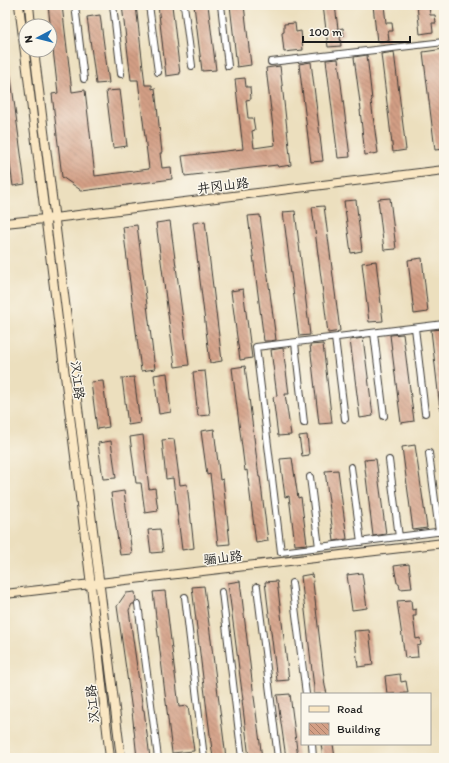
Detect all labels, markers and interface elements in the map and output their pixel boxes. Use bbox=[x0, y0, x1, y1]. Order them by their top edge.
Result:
north arrow bbox=[18, 18, 58, 58]
scale bar bbox=[303, 18, 410, 44]
text: 100 m bbox=[309, 25, 342, 39]
text: N bbox=[22, 35, 35, 44]
street label: 井冈山路 bbox=[196, 175, 250, 196]
street label: 汉江路 bbox=[68, 360, 87, 400]
street label: 骊山路 bbox=[203, 548, 243, 567]
street label: 汉江路 bbox=[83, 684, 102, 724]
legend bbox=[301, 693, 431, 745]
text: Road bbox=[337, 702, 363, 716]
text: Building bbox=[337, 722, 381, 736]

